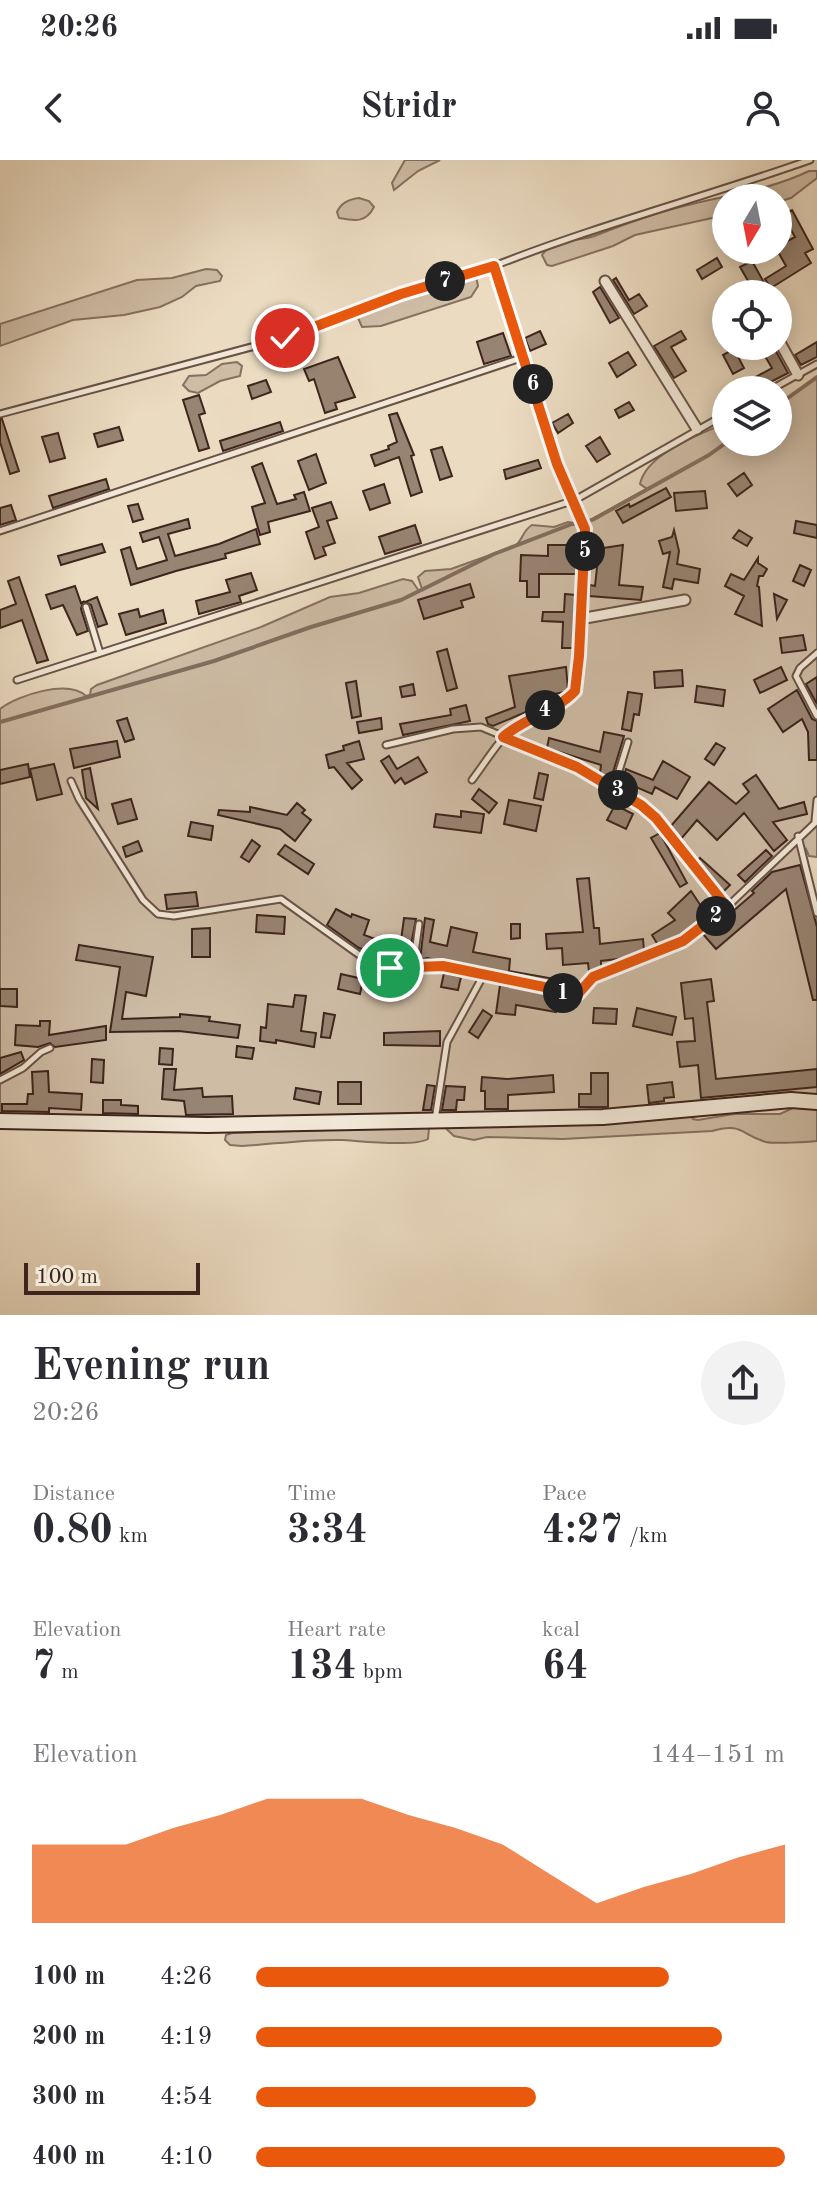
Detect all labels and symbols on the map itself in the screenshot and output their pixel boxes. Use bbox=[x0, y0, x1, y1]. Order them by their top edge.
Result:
north arrow bbox=[712, 184, 792, 264]
pin: 7 bbox=[425, 261, 465, 301]
pin bbox=[251, 304, 319, 372]
pin: 6 bbox=[513, 364, 553, 404]
pin: 5 bbox=[565, 531, 605, 571]
pin: 4 bbox=[525, 690, 565, 730]
pin: 3 bbox=[598, 770, 638, 810]
pin: 2 bbox=[696, 896, 736, 936]
pin bbox=[356, 934, 424, 1002]
pin: 1 bbox=[543, 973, 583, 1013]
scale bar bbox=[24, 1259, 200, 1295]

